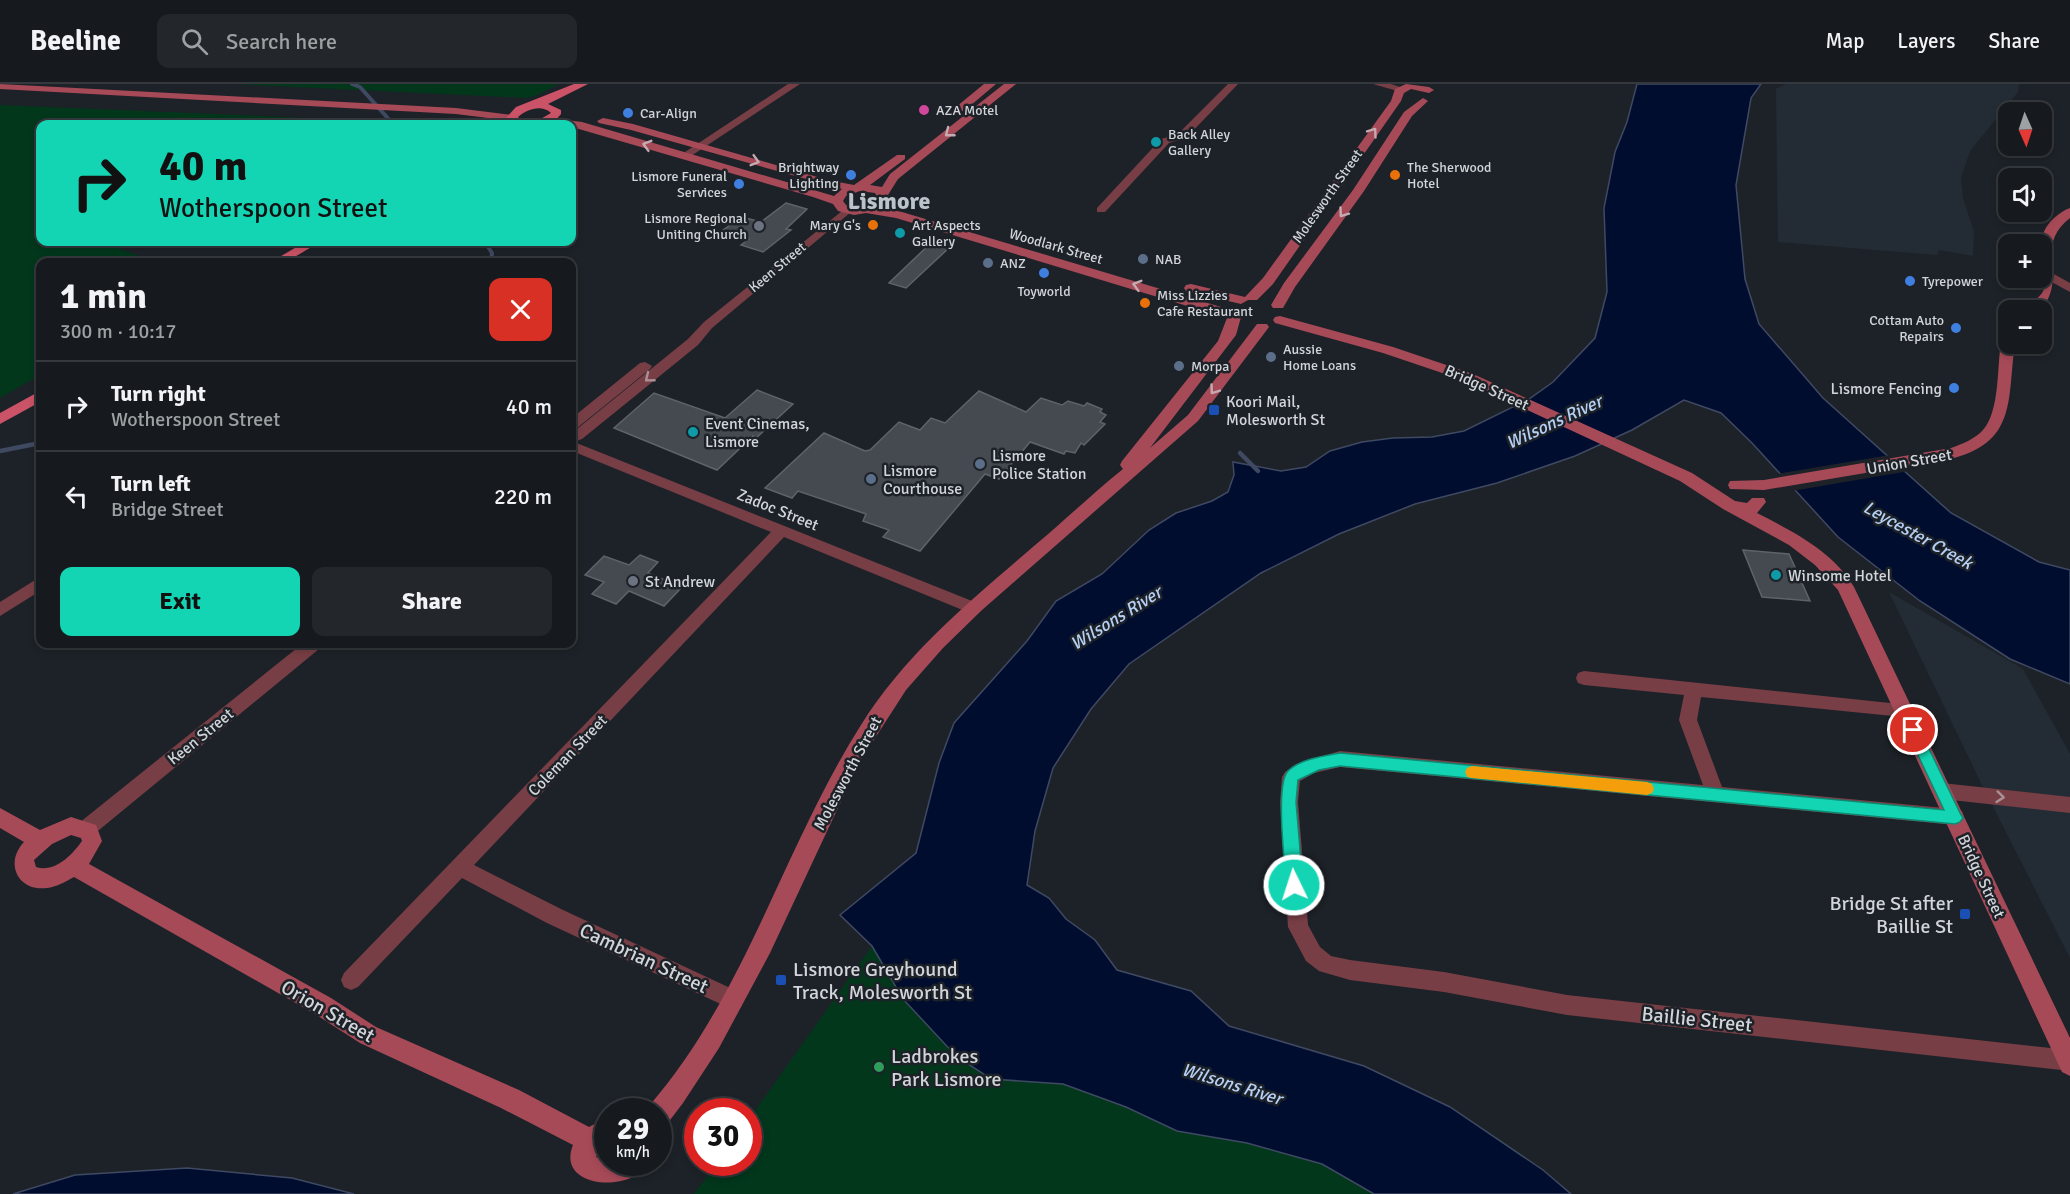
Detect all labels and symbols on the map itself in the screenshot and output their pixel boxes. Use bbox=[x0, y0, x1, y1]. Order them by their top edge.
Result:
place label: AZA Motel bbox=[936, 102, 998, 119]
north arrow bbox=[1998, 102, 2052, 156]
marker: AZA Motel bbox=[917, 103, 931, 117]
place label: Car-Align bbox=[640, 105, 697, 122]
marker: Car-Align bbox=[621, 106, 635, 120]
one-way arrow bbox=[944, 126, 955, 137]
place label: Back Alley Gallery bbox=[1168, 126, 1230, 159]
one-way arrow bbox=[1366, 127, 1377, 138]
marker: Back Alley Gallery bbox=[1149, 135, 1163, 149]
one-way arrow bbox=[642, 140, 653, 152]
street label: Molesworth Street bbox=[1289, 146, 1366, 246]
one-way arrow bbox=[750, 154, 760, 167]
place label: Brightway Lighting bbox=[778, 159, 839, 192]
place label: The Sherwood Hotel bbox=[1407, 159, 1491, 192]
place label: Lismore Funeral Services bbox=[631, 168, 727, 201]
marker: Brightway Lighting bbox=[844, 168, 858, 182]
marker: The Sherwood Hotel bbox=[1388, 168, 1402, 182]
marker: Lismore Funeral Services bbox=[732, 177, 746, 191]
district label: Lismore bbox=[847, 186, 931, 216]
one-way arrow bbox=[1339, 206, 1350, 217]
place label: Lismore Regional Uniting Church bbox=[644, 210, 747, 243]
place label: Mary G's bbox=[809, 217, 861, 234]
place label: Art Aspects Gallery bbox=[912, 217, 981, 250]
marker: Mary G's bbox=[866, 218, 880, 232]
marker: Lismore Regional Uniting Church bbox=[752, 219, 766, 233]
street label: Woodlark Street bbox=[1007, 225, 1105, 268]
marker: Art Aspects Gallery bbox=[893, 226, 907, 240]
street label: Keen Street bbox=[745, 239, 809, 296]
place label: NAB bbox=[1155, 251, 1182, 268]
marker: NAB bbox=[1136, 252, 1150, 266]
place label: ANZ bbox=[1000, 255, 1026, 272]
marker: ANZ bbox=[981, 256, 995, 270]
marker: Toyworld bbox=[1037, 266, 1051, 280]
place label: Tyrepower bbox=[1922, 273, 1984, 290]
marker: Tyrepower bbox=[1903, 274, 1917, 288]
one-way arrow bbox=[1132, 280, 1143, 292]
place label: Toyworld bbox=[1017, 283, 1071, 300]
place label: Miss Lizzies Cafe Restaurant bbox=[1157, 287, 1253, 320]
marker: Miss Lizzies Cafe Restaurant bbox=[1138, 296, 1152, 310]
place label: Cottam Auto Repairs bbox=[1869, 312, 1944, 345]
marker: Cottam Auto Repairs bbox=[1949, 321, 1963, 335]
place label: Aussie Home Loans bbox=[1283, 341, 1356, 374]
marker: Aussie Home Loans bbox=[1264, 350, 1278, 364]
place label: Morpa bbox=[1191, 358, 1229, 375]
marker: Morpa bbox=[1172, 359, 1186, 373]
street label: Bridge Street bbox=[1441, 360, 1532, 416]
one-way arrow bbox=[645, 370, 656, 381]
place label: Lismore Fencing bbox=[1831, 379, 1942, 399]
marker: Lismore Fencing bbox=[1947, 381, 1961, 395]
one-way arrow bbox=[1210, 384, 1221, 395]
water label: Wilsons River bbox=[1502, 389, 1608, 454]
place label: Koori Mail, Molesworth St bbox=[1226, 392, 1325, 430]
marker: Koori Mail, Molesworth St bbox=[1207, 403, 1221, 417]
place label: Event Cinemas, Lismore bbox=[705, 414, 810, 452]
marker: Event Cinemas, Lismore bbox=[686, 425, 700, 439]
street label: Union Street bbox=[1865, 445, 1954, 479]
place label: Lismore Police Station bbox=[992, 446, 1086, 484]
marker: Lismore Police Station bbox=[973, 457, 987, 471]
place label: Lismore Courthouse bbox=[883, 461, 962, 499]
marker: Lismore Courthouse bbox=[864, 472, 878, 486]
street label: Zadoc Street bbox=[734, 484, 822, 536]
water label: Leycester Creek bbox=[1860, 496, 1978, 575]
place label: Winsome Hotel bbox=[1788, 566, 1892, 586]
marker: Winsome Hotel bbox=[1769, 568, 1783, 582]
place label: St Andrew bbox=[645, 572, 715, 592]
marker: St Andrew bbox=[626, 574, 640, 588]
water label: Wilsons River bbox=[1066, 580, 1168, 655]
street label: Keen Street bbox=[164, 704, 238, 769]
pin bbox=[1887, 704, 1938, 755]
street label: Coleman Street bbox=[524, 711, 612, 800]
street label: Molesworth Street bbox=[809, 713, 887, 834]
one-way arrow bbox=[1996, 790, 2005, 803]
street label: Bridge Street bbox=[1953, 831, 2009, 922]
position arrow bbox=[1262, 853, 1326, 917]
place label: Bridge St after Baillie St bbox=[1830, 891, 1954, 939]
marker: Bridge St after Baillie St bbox=[1958, 907, 1972, 921]
street label: Cambrian Street bbox=[575, 918, 712, 999]
place label: Lismore Greyhound Track, Molesworth St bbox=[793, 957, 972, 1005]
marker: Lismore Greyhound Track, Molesworth St bbox=[774, 973, 788, 987]
street label: Orion Street bbox=[276, 975, 379, 1048]
street label: Baillie Street bbox=[1640, 1001, 1753, 1038]
place label: Ladbrokes Park Lismore bbox=[891, 1044, 1001, 1092]
water label: Wilsons River bbox=[1179, 1058, 1287, 1110]
marker: Ladbrokes Park Lismore bbox=[872, 1060, 886, 1074]
speed limit sign: 30 bbox=[684, 1098, 762, 1176]

